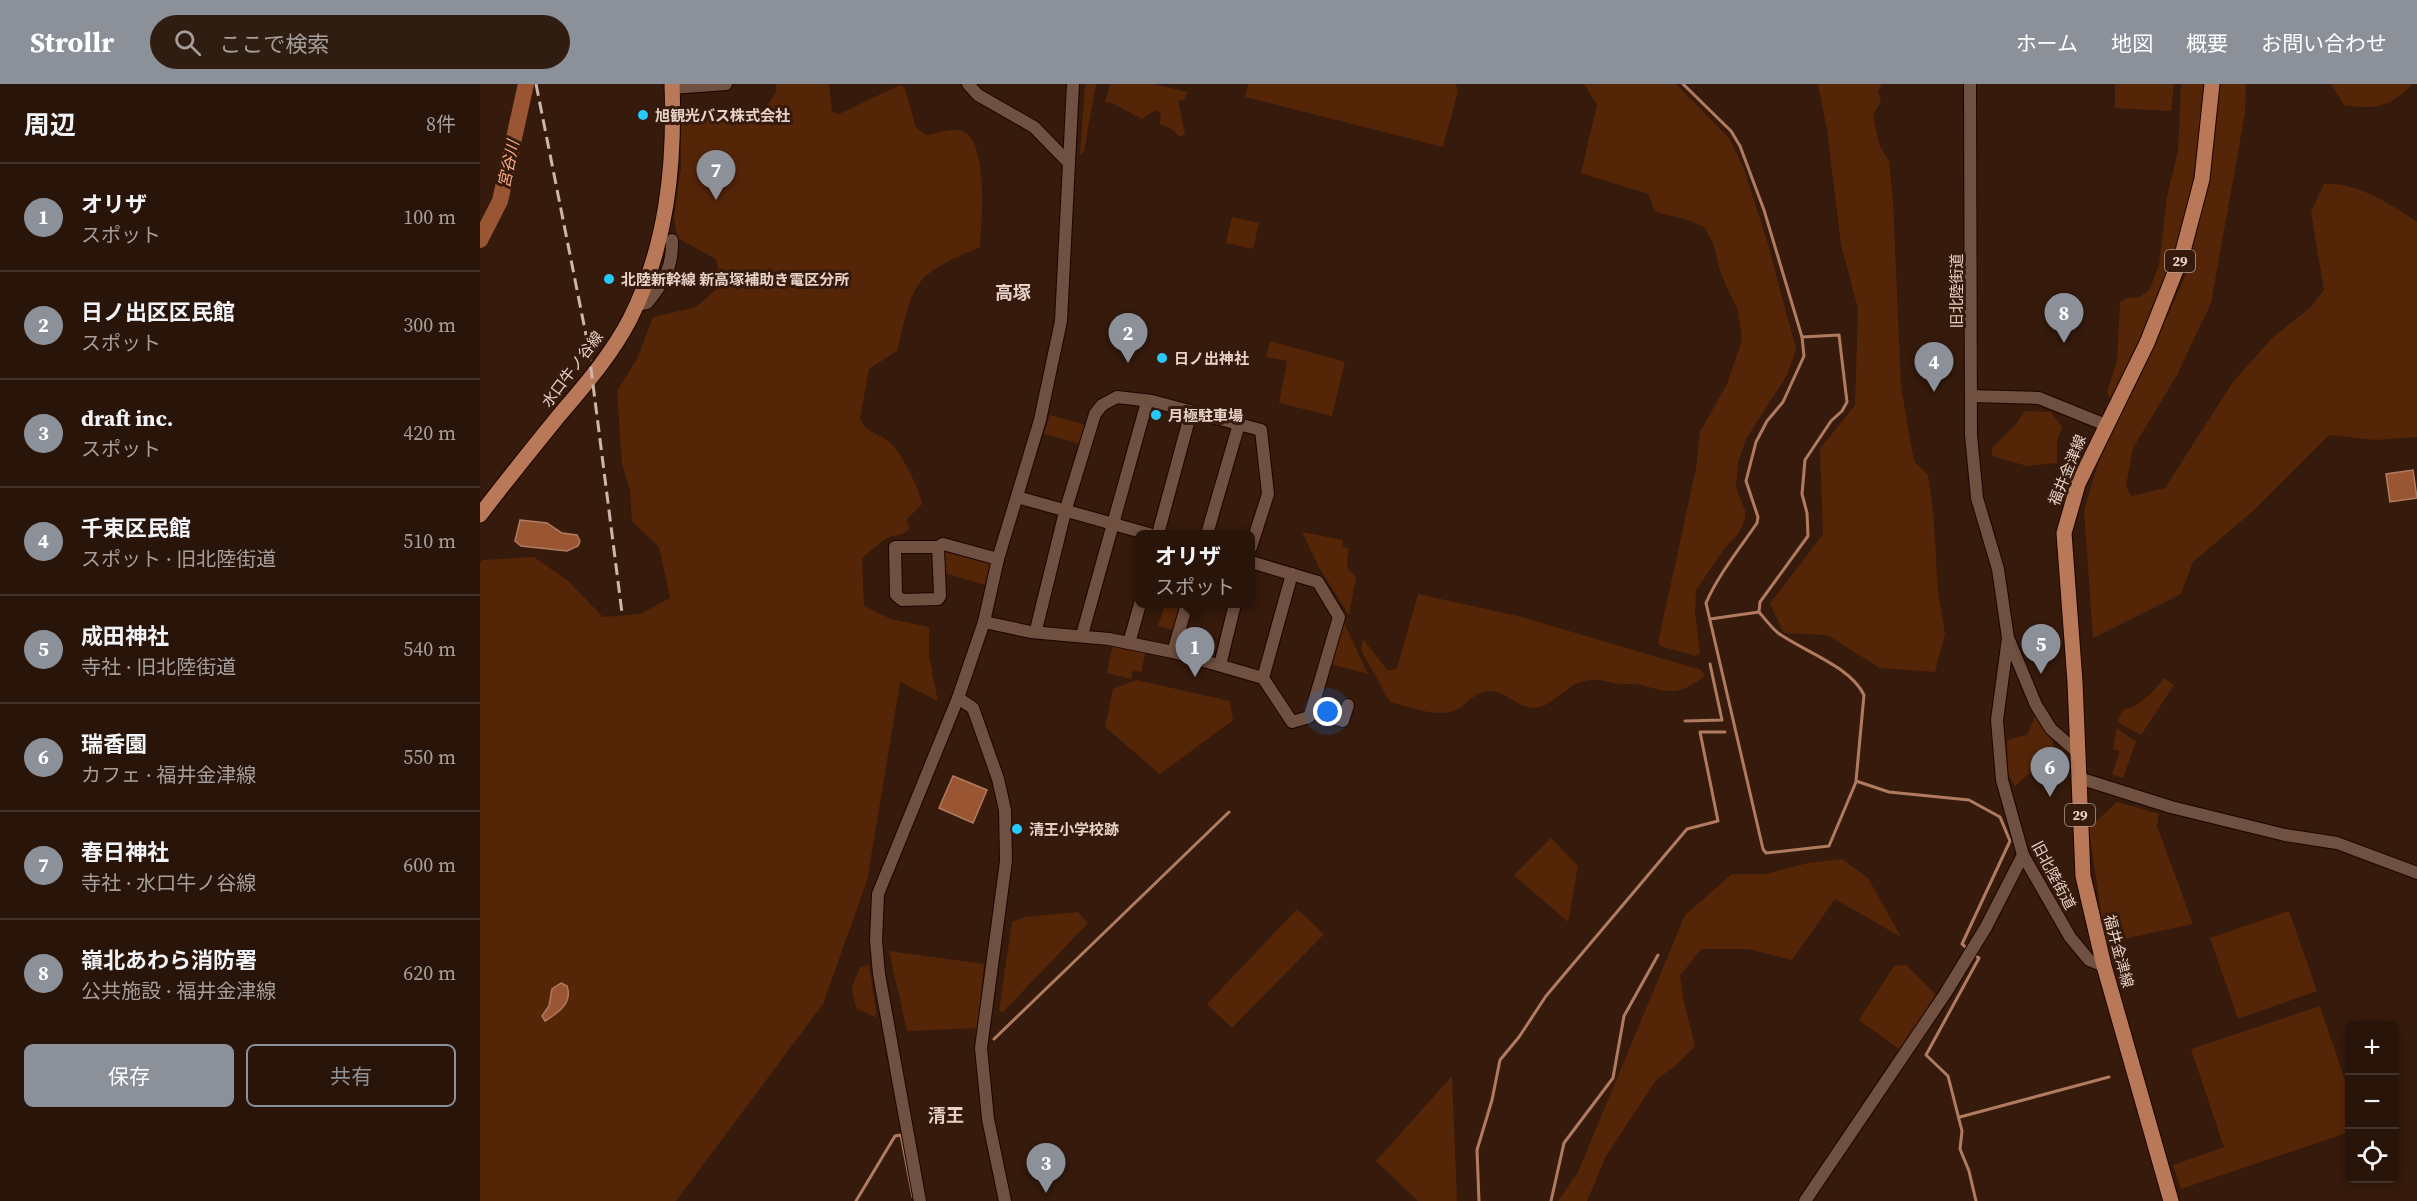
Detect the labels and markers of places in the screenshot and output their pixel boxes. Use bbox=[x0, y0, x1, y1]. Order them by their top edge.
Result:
place label: 旭観光バス株式会社 bbox=[655, 105, 790, 126]
marker: 旭観光バス株式会社 bbox=[636, 108, 650, 122]
pin: 7 bbox=[696, 150, 736, 200]
place label: 北陸新幹線 新高塚補助き電区分所 bbox=[621, 269, 849, 290]
marker: 北陸新幹線 新高塚補助き電区分所 bbox=[602, 272, 616, 286]
pin: 8 bbox=[2044, 294, 2084, 343]
pin: 2 bbox=[1108, 314, 1148, 363]
pin: 4 bbox=[1914, 342, 1954, 392]
place label: 日ノ出神社 bbox=[1174, 348, 1249, 369]
marker: 日ノ出神社 bbox=[1155, 351, 1169, 365]
place label: 月極駐車場 bbox=[1168, 405, 1243, 426]
marker: 月極駐車場 bbox=[1149, 408, 1163, 422]
pin: 5 bbox=[2022, 624, 2060, 674]
pin: 1 bbox=[1176, 628, 1214, 677]
pin: 6 bbox=[2030, 748, 2070, 797]
place label: 清王小学校跡 bbox=[1029, 819, 1119, 840]
marker: 清王小学校跡 bbox=[1010, 822, 1024, 836]
pin: 3 bbox=[1026, 1144, 1066, 1193]

